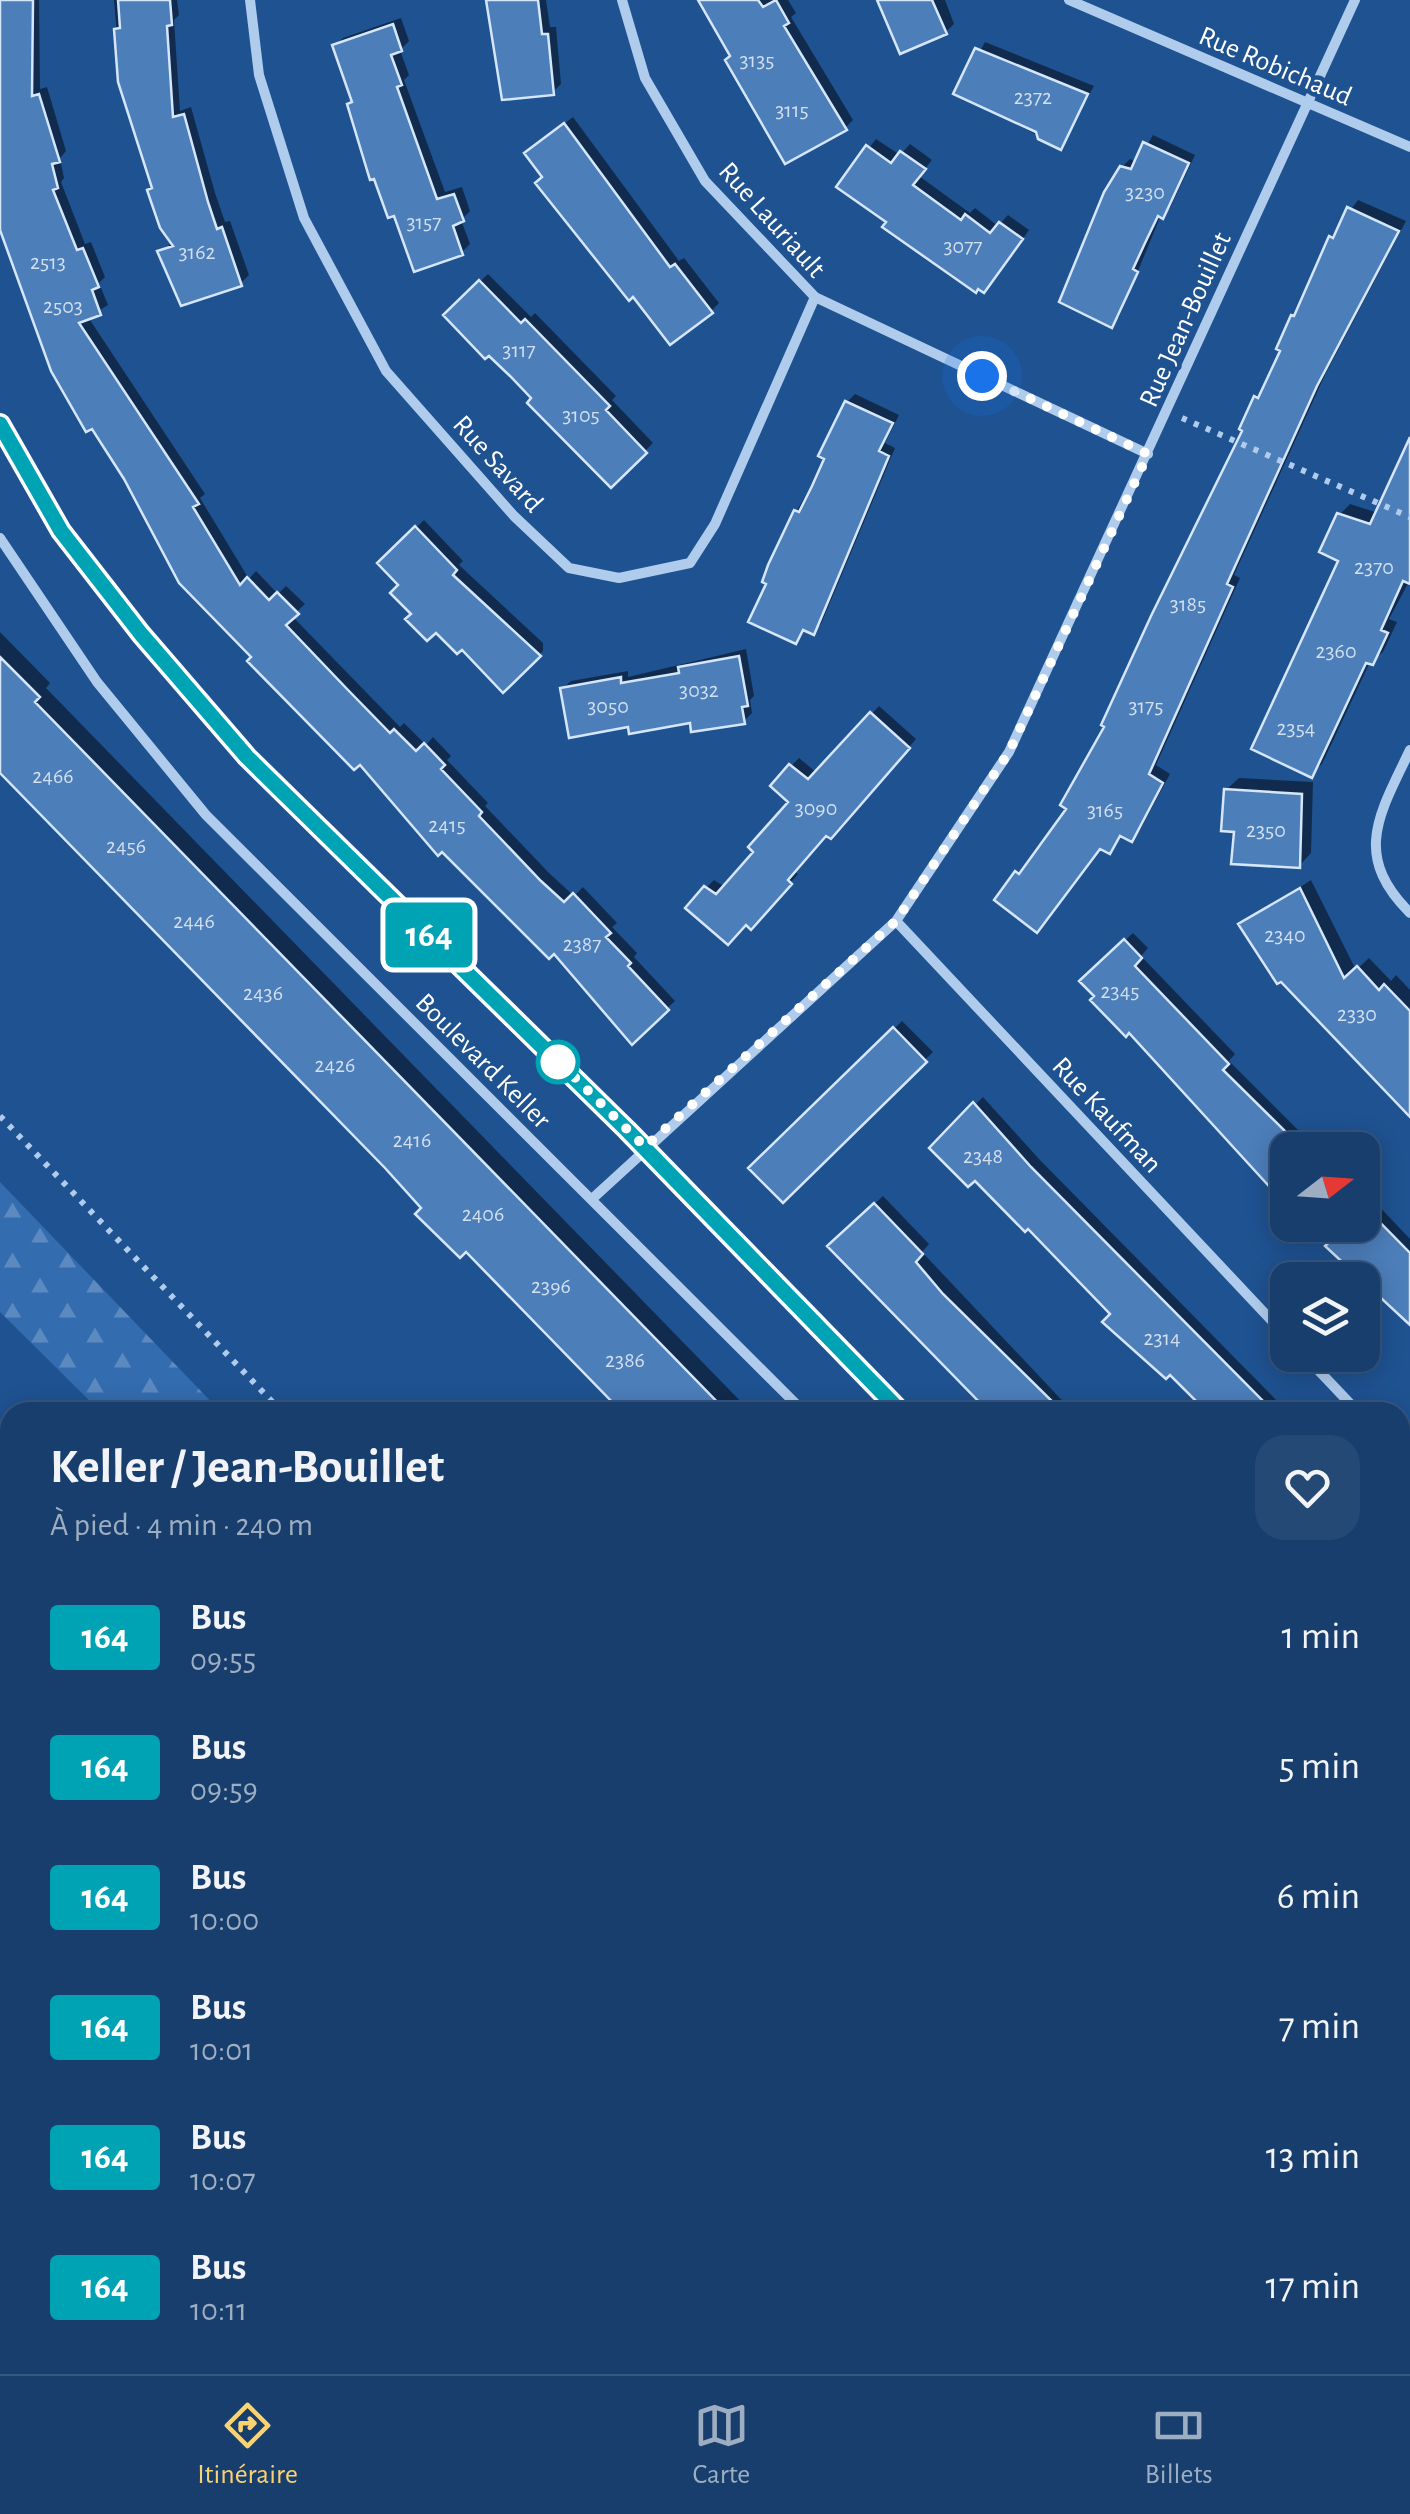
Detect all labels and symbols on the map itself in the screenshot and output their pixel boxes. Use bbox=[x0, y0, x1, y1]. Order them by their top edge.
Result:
street label: Rue Robichaud bbox=[1195, 22, 1356, 112]
house number: 3135 bbox=[740, 49, 774, 71]
house number: 2372 bbox=[1014, 86, 1052, 108]
house number: 3115 bbox=[775, 99, 809, 121]
street label: Rue Lauriault bbox=[713, 157, 830, 283]
house number: 3230 bbox=[1125, 181, 1165, 203]
house number: 3157 bbox=[406, 211, 442, 233]
street label: Rue Jean-Bouillet bbox=[1135, 228, 1237, 411]
house number: 3077 bbox=[943, 235, 983, 257]
house number: 3162 bbox=[179, 241, 215, 263]
house number: 2513 bbox=[30, 251, 66, 273]
house number: 2503 bbox=[43, 295, 83, 317]
house number: 3117 bbox=[502, 339, 536, 361]
your location bbox=[957, 351, 1007, 401]
house number: 3105 bbox=[562, 404, 600, 426]
street label: Rue Savard bbox=[447, 411, 548, 518]
house number: 2370 bbox=[1354, 556, 1394, 578]
house number: 3185 bbox=[1170, 593, 1206, 615]
house number: 2360 bbox=[1315, 640, 1357, 662]
house number: 3032 bbox=[679, 679, 719, 701]
house number: 3050 bbox=[587, 695, 629, 717]
house number: 3175 bbox=[1128, 695, 1164, 717]
house number: 2354 bbox=[1277, 717, 1315, 739]
house number: 2466 bbox=[32, 765, 74, 787]
house number: 3090 bbox=[795, 797, 837, 819]
house number: 3165 bbox=[1087, 799, 1123, 821]
house number: 2415 bbox=[428, 814, 466, 836]
house number: 2350 bbox=[1246, 819, 1286, 841]
house number: 2456 bbox=[106, 835, 146, 857]
line badge: 164 bbox=[372, 902, 486, 968]
house number: 2446 bbox=[173, 910, 215, 932]
house number: 2340 bbox=[1264, 924, 1306, 946]
house number: 2387 bbox=[563, 933, 601, 955]
house number: 2345 bbox=[1101, 980, 1139, 1002]
house number: 2436 bbox=[243, 982, 283, 1004]
street label: Boulevard Keller bbox=[410, 989, 555, 1134]
house number: 2330 bbox=[1337, 1003, 1377, 1025]
unlabelled marker bbox=[537, 1041, 579, 1083]
street label: Rue Kaufman bbox=[1046, 1052, 1167, 1179]
house number: 2426 bbox=[315, 1054, 355, 1076]
house number: 2416 bbox=[393, 1129, 431, 1151]
north arrow bbox=[1270, 1132, 1380, 1242]
house number: 2348 bbox=[963, 1145, 1003, 1167]
house number: 2406 bbox=[462, 1203, 504, 1225]
house number: 2396 bbox=[531, 1275, 571, 1297]
house number: 2314 bbox=[1143, 1327, 1181, 1349]
house number: 2386 bbox=[605, 1349, 645, 1371]

